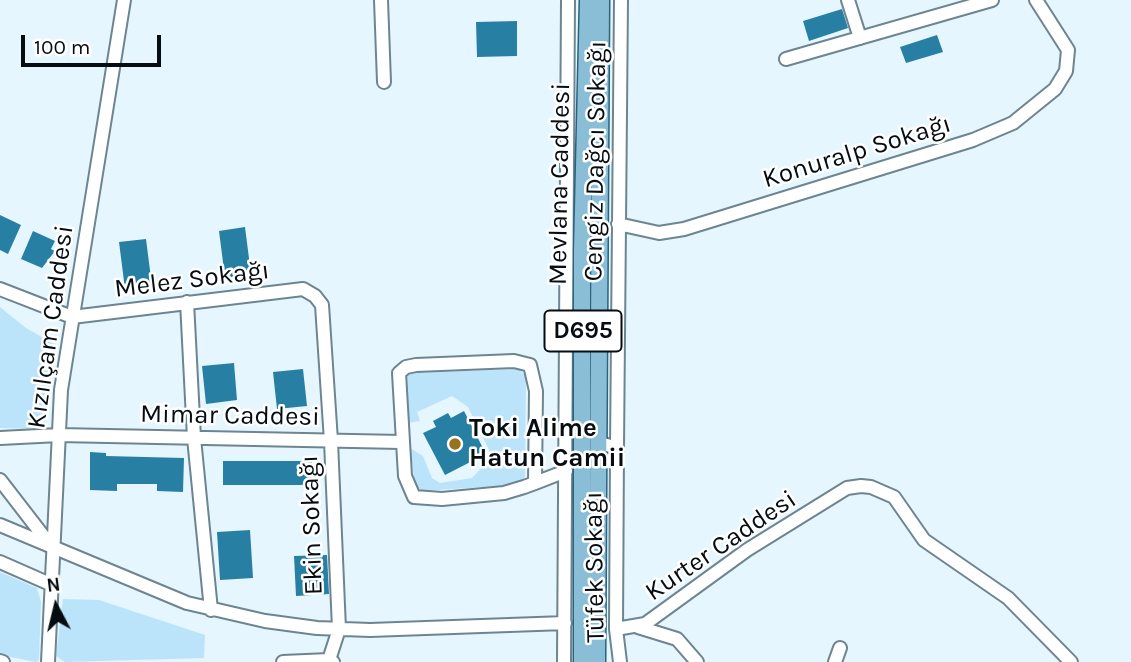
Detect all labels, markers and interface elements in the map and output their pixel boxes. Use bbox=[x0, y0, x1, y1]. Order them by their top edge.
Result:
scale bar bbox=[24, 21, 164, 65]
text: 100 m bbox=[34, 35, 91, 59]
street label: Cengiz Dağcı Sokağı bbox=[578, 40, 614, 282]
street label: Mevlana Caddesi bbox=[543, 83, 577, 285]
street label: Konuralp Sokağı bbox=[759, 109, 955, 195]
street label: Kızılçam Caddesi bbox=[21, 223, 81, 431]
street label: Melez Sokağı bbox=[113, 255, 271, 305]
road number: D695 bbox=[544, 310, 622, 352]
street label: Mimar Caddesi bbox=[140, 399, 320, 433]
place label: Toki Alime Hatun Camii bbox=[469, 413, 625, 474]
marker: Toki Alime Hatun Camii bbox=[447, 436, 463, 452]
street label: Ekin Sokağı bbox=[294, 454, 330, 596]
street label: Kurter Caddesi bbox=[640, 484, 802, 608]
street label: Tüfek Sokağı bbox=[578, 491, 612, 643]
north arrow bbox=[21, 571, 91, 641]
text: N bbox=[45, 573, 62, 597]

